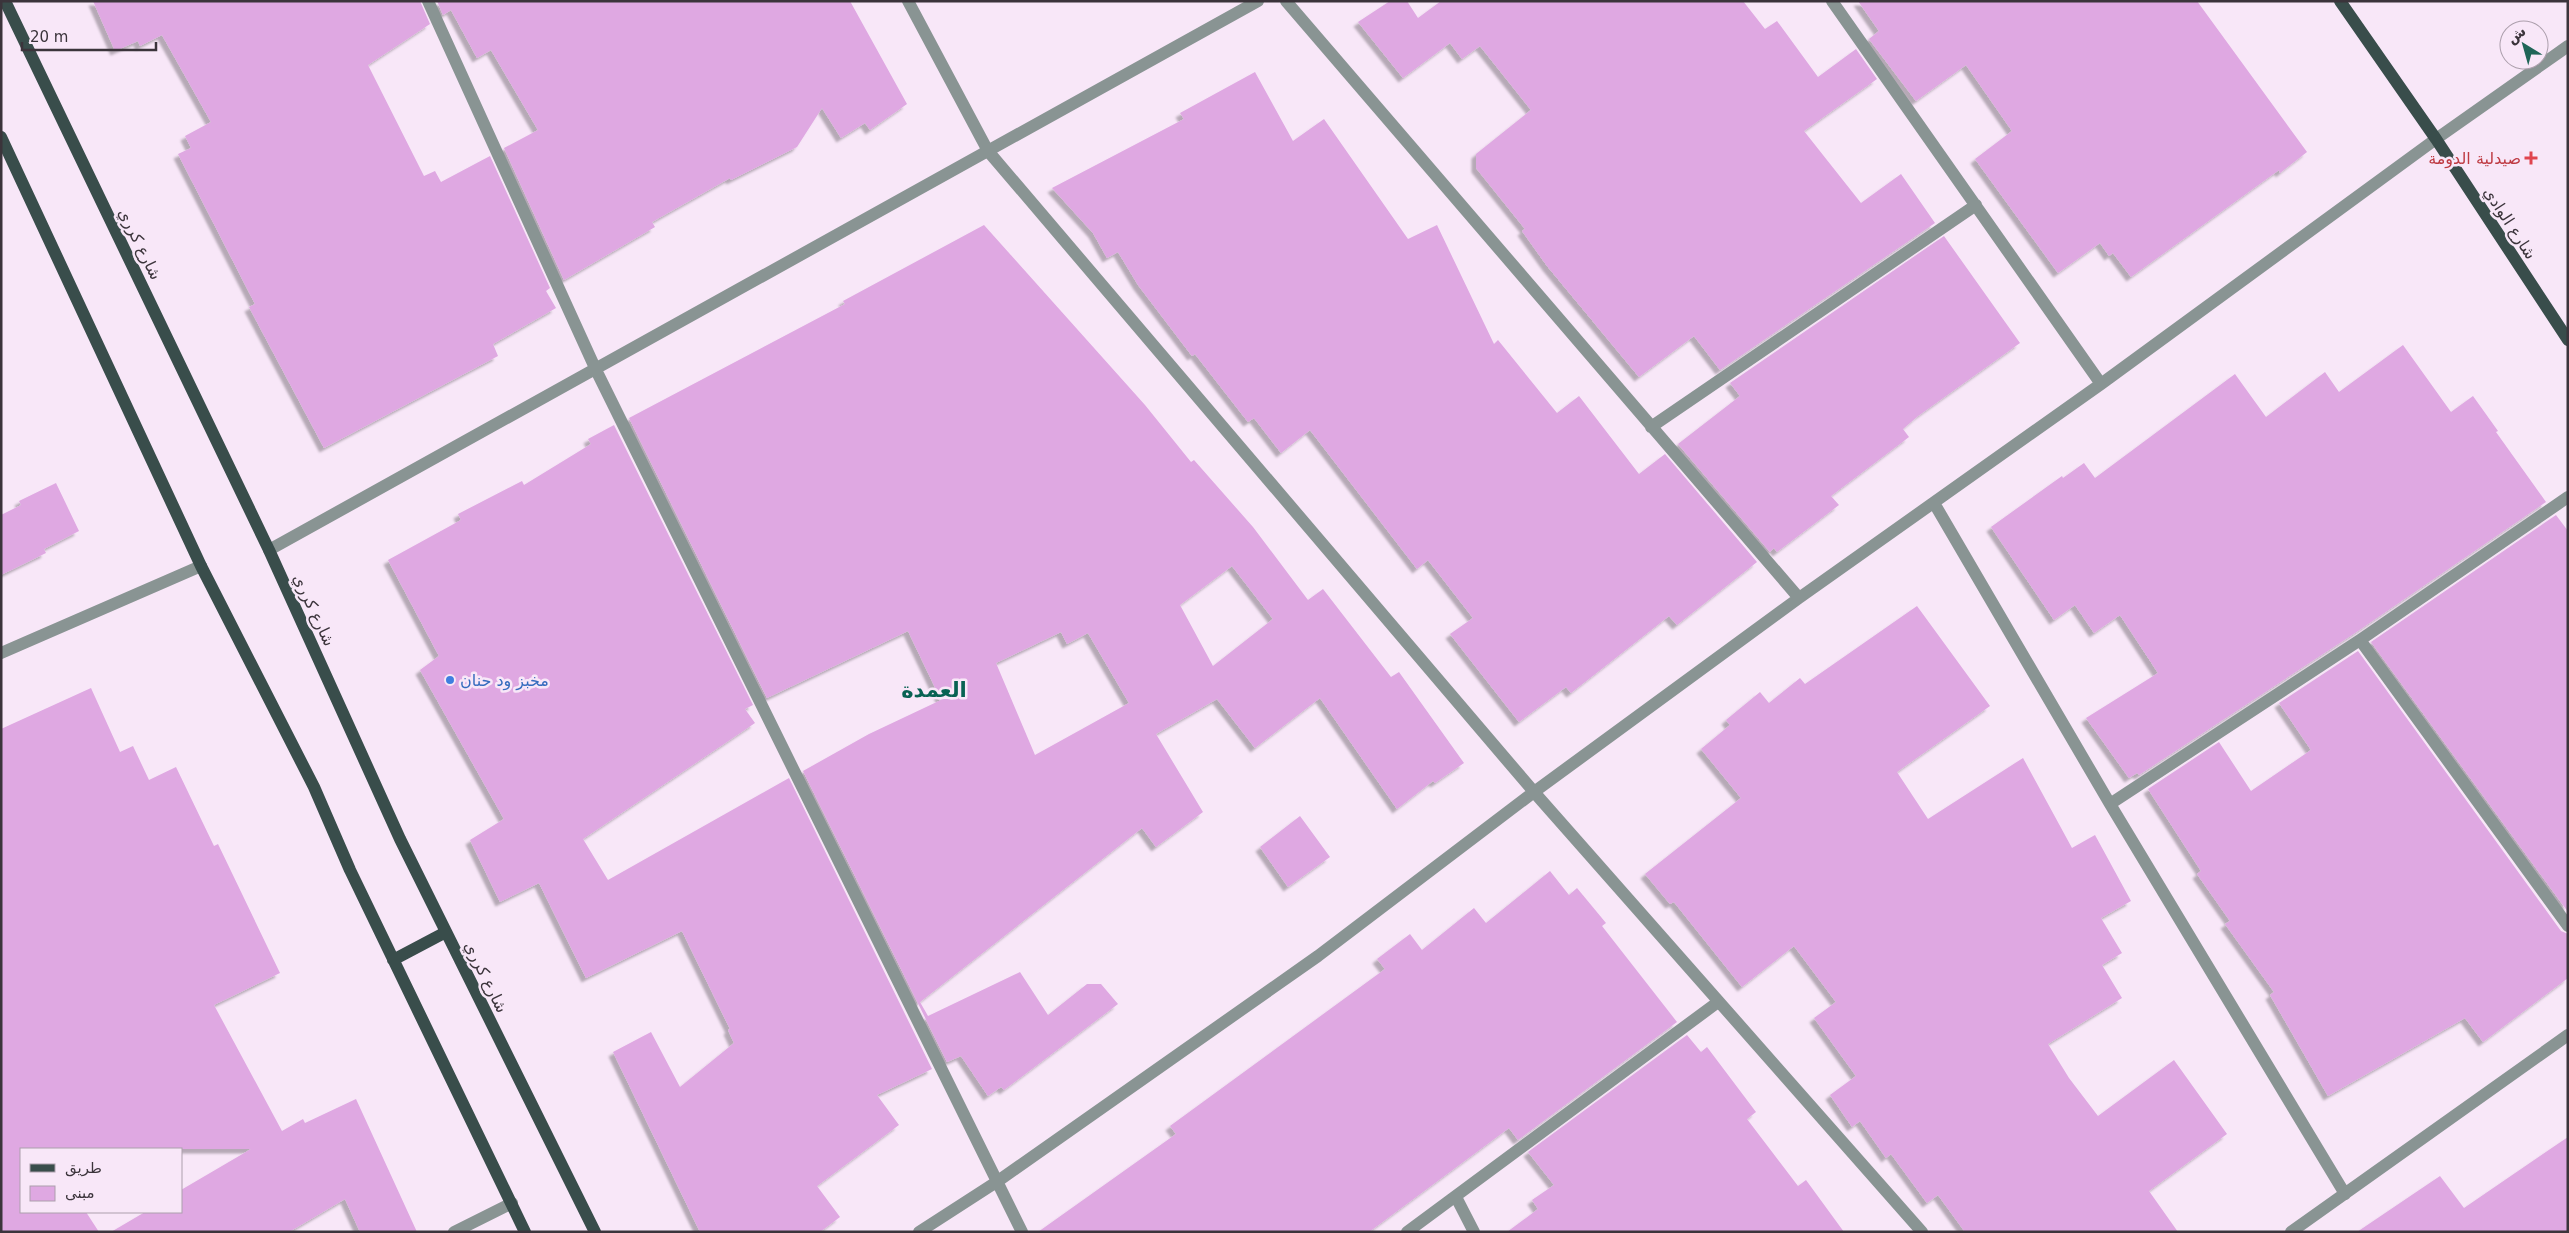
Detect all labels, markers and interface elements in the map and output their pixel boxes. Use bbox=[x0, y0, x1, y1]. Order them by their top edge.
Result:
scale bar bbox=[22, 20, 156, 52]
north arrow bbox=[2499, 20, 2549, 70]
text: ش bbox=[2504, 22, 2529, 47]
text: 20 m bbox=[30, 28, 68, 46]
place label: صيدلية الدومة bbox=[2428, 149, 2521, 169]
marker: صيدلية الدومة bbox=[2525, 152, 2537, 164]
street label: شارع الوادي bbox=[2479, 183, 2540, 263]
street label: شارع كرري bbox=[114, 205, 165, 283]
street label: شارع كرري bbox=[288, 571, 339, 649]
place label: مخبز ود حنان bbox=[460, 671, 549, 691]
marker: مخبز ود حنان bbox=[444, 674, 456, 686]
district label: العمدة bbox=[901, 678, 967, 702]
street label: شارع كرري bbox=[460, 938, 511, 1016]
legend bbox=[20, 1148, 182, 1213]
text: طريق bbox=[65, 1159, 102, 1177]
text: مبنى bbox=[65, 1184, 95, 1202]

